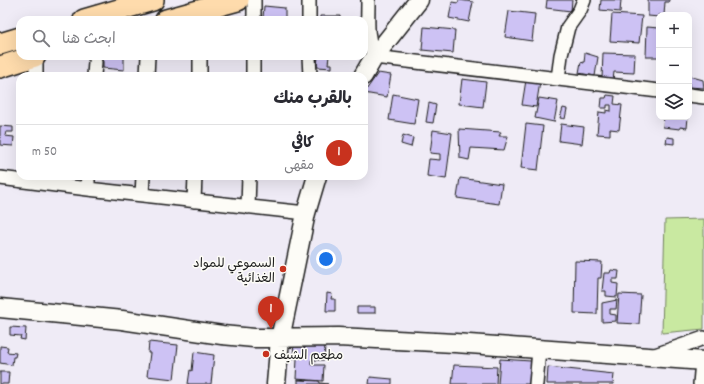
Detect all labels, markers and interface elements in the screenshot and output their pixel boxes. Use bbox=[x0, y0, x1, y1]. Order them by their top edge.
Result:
map controls bbox=[656, 12, 692, 120]
button: + bbox=[656, 12, 692, 48]
search box bbox=[16, 16, 368, 60]
icon: search bbox=[30, 27, 52, 49]
text: ابحث هنا bbox=[62, 29, 116, 51]
button: − bbox=[656, 48, 692, 84]
button: layers bbox=[656, 84, 692, 120]
text: بالقرب منك bbox=[274, 88, 352, 112]
text: كافي bbox=[291, 133, 314, 155]
text: 50 m bbox=[32, 143, 57, 162]
text: 1 bbox=[338, 143, 340, 162]
text: مقهى bbox=[284, 157, 314, 176]
your location bbox=[316, 249, 336, 269]
place label: السموعي للمواد الغذائية bbox=[193, 255, 275, 289]
marker: السموعي للمواد الغذائية bbox=[278, 264, 288, 274]
pin: 1 bbox=[258, 296, 284, 329]
place label: مطعم الشيف bbox=[274, 347, 343, 366]
marker: مطعم الشيف bbox=[261, 349, 271, 359]

